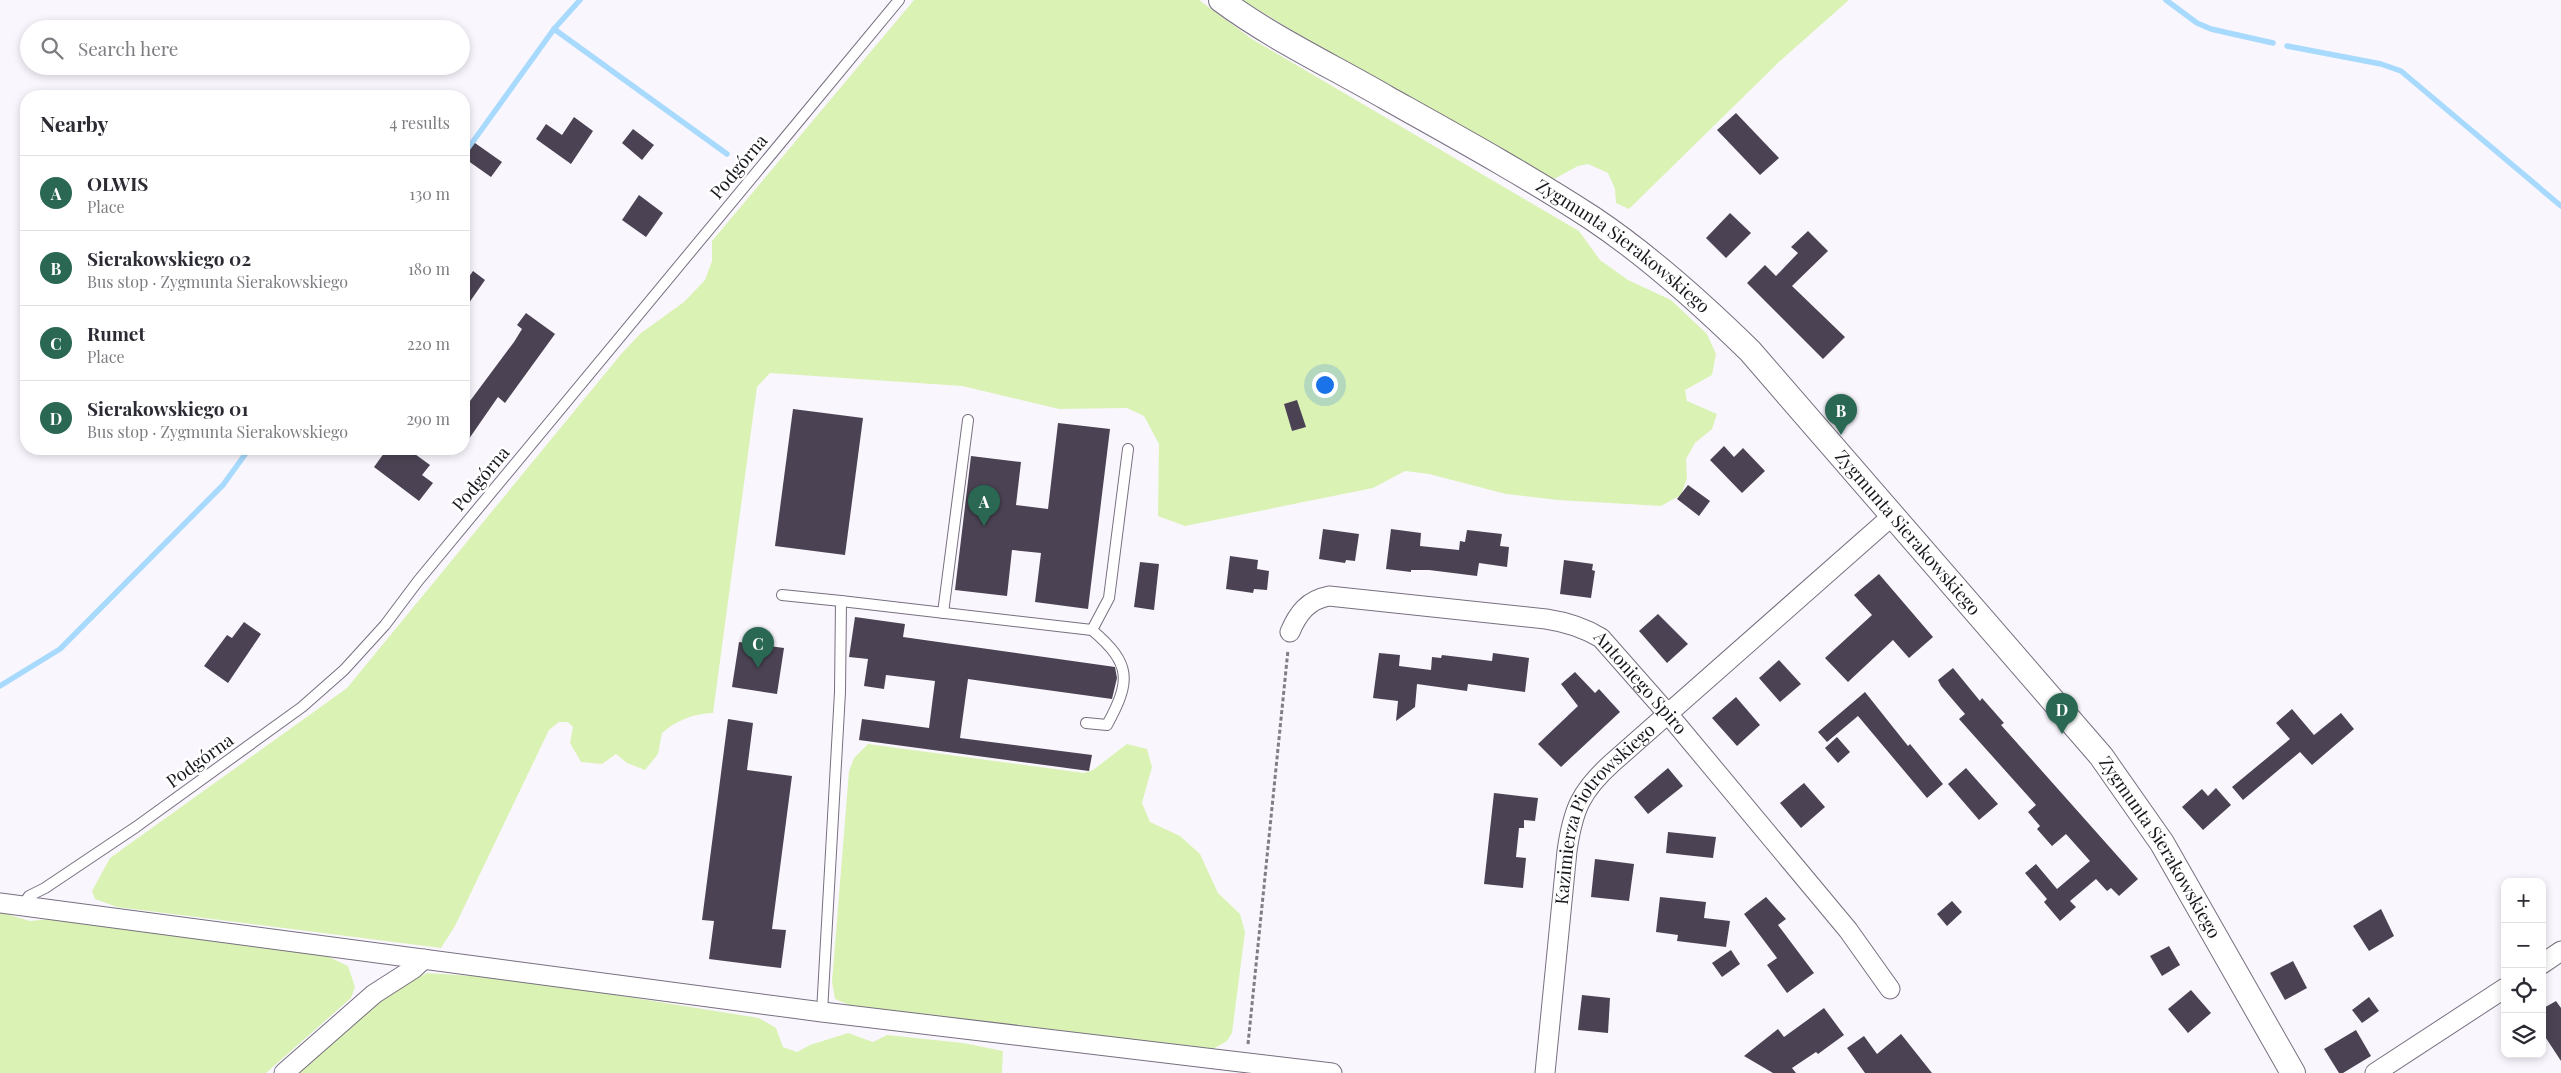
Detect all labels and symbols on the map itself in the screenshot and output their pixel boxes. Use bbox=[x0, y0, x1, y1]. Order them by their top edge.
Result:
street label: Podgórna bbox=[704, 129, 772, 204]
street label: Zygmunta Sierakowskiego bbox=[1532, 173, 1716, 318]
your location bbox=[1312, 372, 1338, 398]
pin: B bbox=[1825, 394, 1857, 435]
street label: Podgórna bbox=[446, 441, 514, 516]
street label: Zygmunta Sierakowskiego bbox=[1830, 445, 1987, 620]
pin: A bbox=[968, 485, 1000, 526]
street label: Antoniego Spiro bbox=[1588, 625, 1693, 739]
pin: C bbox=[742, 627, 774, 668]
pin: D bbox=[2046, 693, 2078, 734]
street label: Kazimierza Piotrowskiego bbox=[1549, 717, 1660, 906]
street label: Podgórna bbox=[161, 728, 238, 793]
street label: Zygmunta Sierakowskiego bbox=[2094, 751, 2227, 942]

